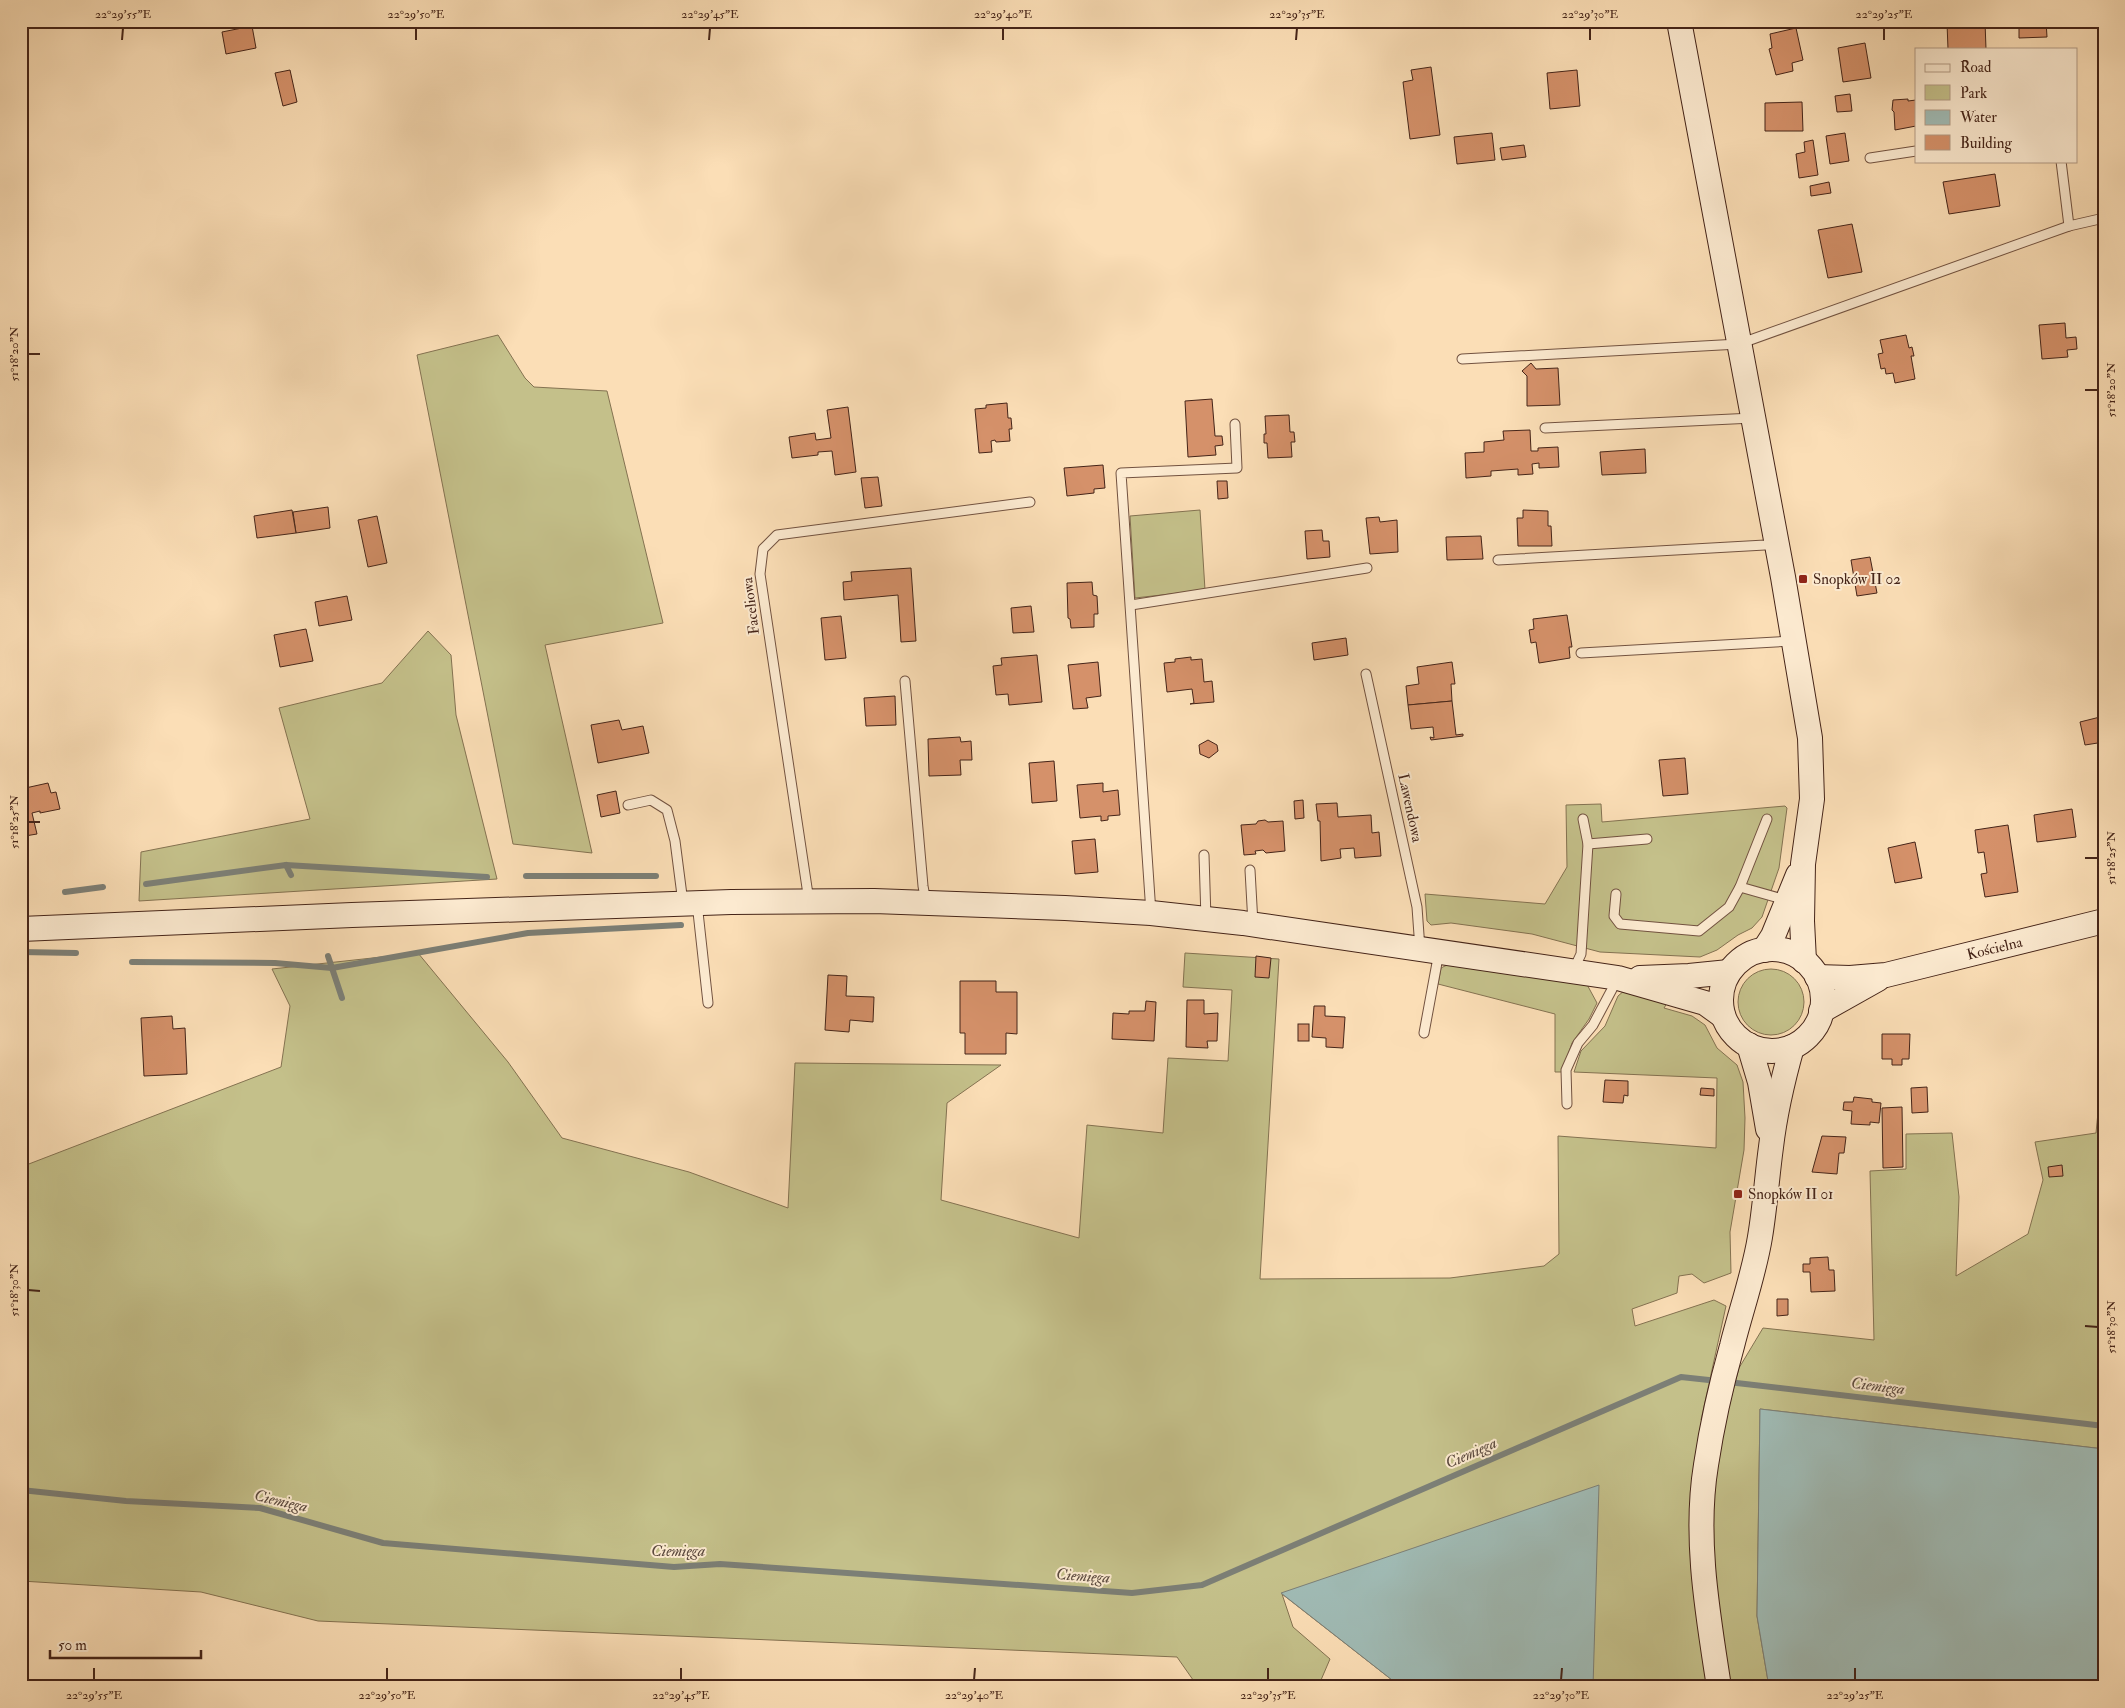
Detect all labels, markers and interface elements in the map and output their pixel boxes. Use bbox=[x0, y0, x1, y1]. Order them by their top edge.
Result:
text: 22°29'55"E bbox=[95, 7, 151, 22]
text: 22°29'50"E bbox=[388, 7, 445, 22]
text: 22°29'45"E bbox=[681, 7, 739, 22]
text: 22°29'40"E bbox=[974, 7, 1032, 22]
text: 22°29'35"E bbox=[1269, 7, 1325, 22]
text: 22°29'30"E bbox=[1562, 7, 1619, 22]
text: 22°29'25"E bbox=[1856, 7, 1913, 22]
legend bbox=[1915, 48, 2078, 162]
text: Road bbox=[1960, 58, 1992, 77]
text: Park bbox=[1960, 84, 1987, 103]
text: Water bbox=[1959, 108, 1997, 127]
text: Building bbox=[1960, 134, 2012, 153]
text: 51°18'20"N bbox=[7, 326, 22, 382]
text: 51°18'20"N bbox=[2104, 362, 2119, 418]
place label: Snopków II 02 bbox=[1813, 570, 1901, 590]
marker: Snopków II 02 bbox=[1797, 573, 1809, 585]
street label: Faceliowa bbox=[738, 575, 764, 636]
street label: Lawendowa bbox=[1393, 772, 1427, 845]
text: 51°18'25"N bbox=[7, 795, 22, 849]
text: 51°18'25"N bbox=[2104, 831, 2119, 885]
street label: Kościelna bbox=[1965, 932, 2025, 964]
place label: Snopków II 01 bbox=[1748, 1185, 1833, 1205]
marker: Snopków II 01 bbox=[1732, 1188, 1744, 1200]
text: 51°18'30"N bbox=[7, 1263, 22, 1317]
text: 51°18'30"N bbox=[2104, 1300, 2119, 1354]
water label: Ciemięga bbox=[1850, 1373, 1906, 1399]
water label: Ciemięga bbox=[1442, 1433, 1500, 1473]
water label: Ciemięga bbox=[252, 1485, 310, 1517]
water label: Ciemięga bbox=[651, 1541, 705, 1561]
water label: Ciemięga bbox=[1055, 1564, 1111, 1588]
scale bar bbox=[50, 1628, 201, 1660]
text: 50 m bbox=[58, 1636, 87, 1655]
text: 22°29'55"E bbox=[66, 1688, 122, 1703]
text: 22°29'50"E bbox=[359, 1688, 416, 1703]
text: 22°29'45"E bbox=[652, 1688, 710, 1703]
text: 22°29'40"E bbox=[945, 1688, 1003, 1703]
text: 22°29'35"E bbox=[1240, 1688, 1296, 1703]
text: 22°29'30"E bbox=[1533, 1688, 1590, 1703]
text: 22°29'25"E bbox=[1827, 1688, 1884, 1703]

